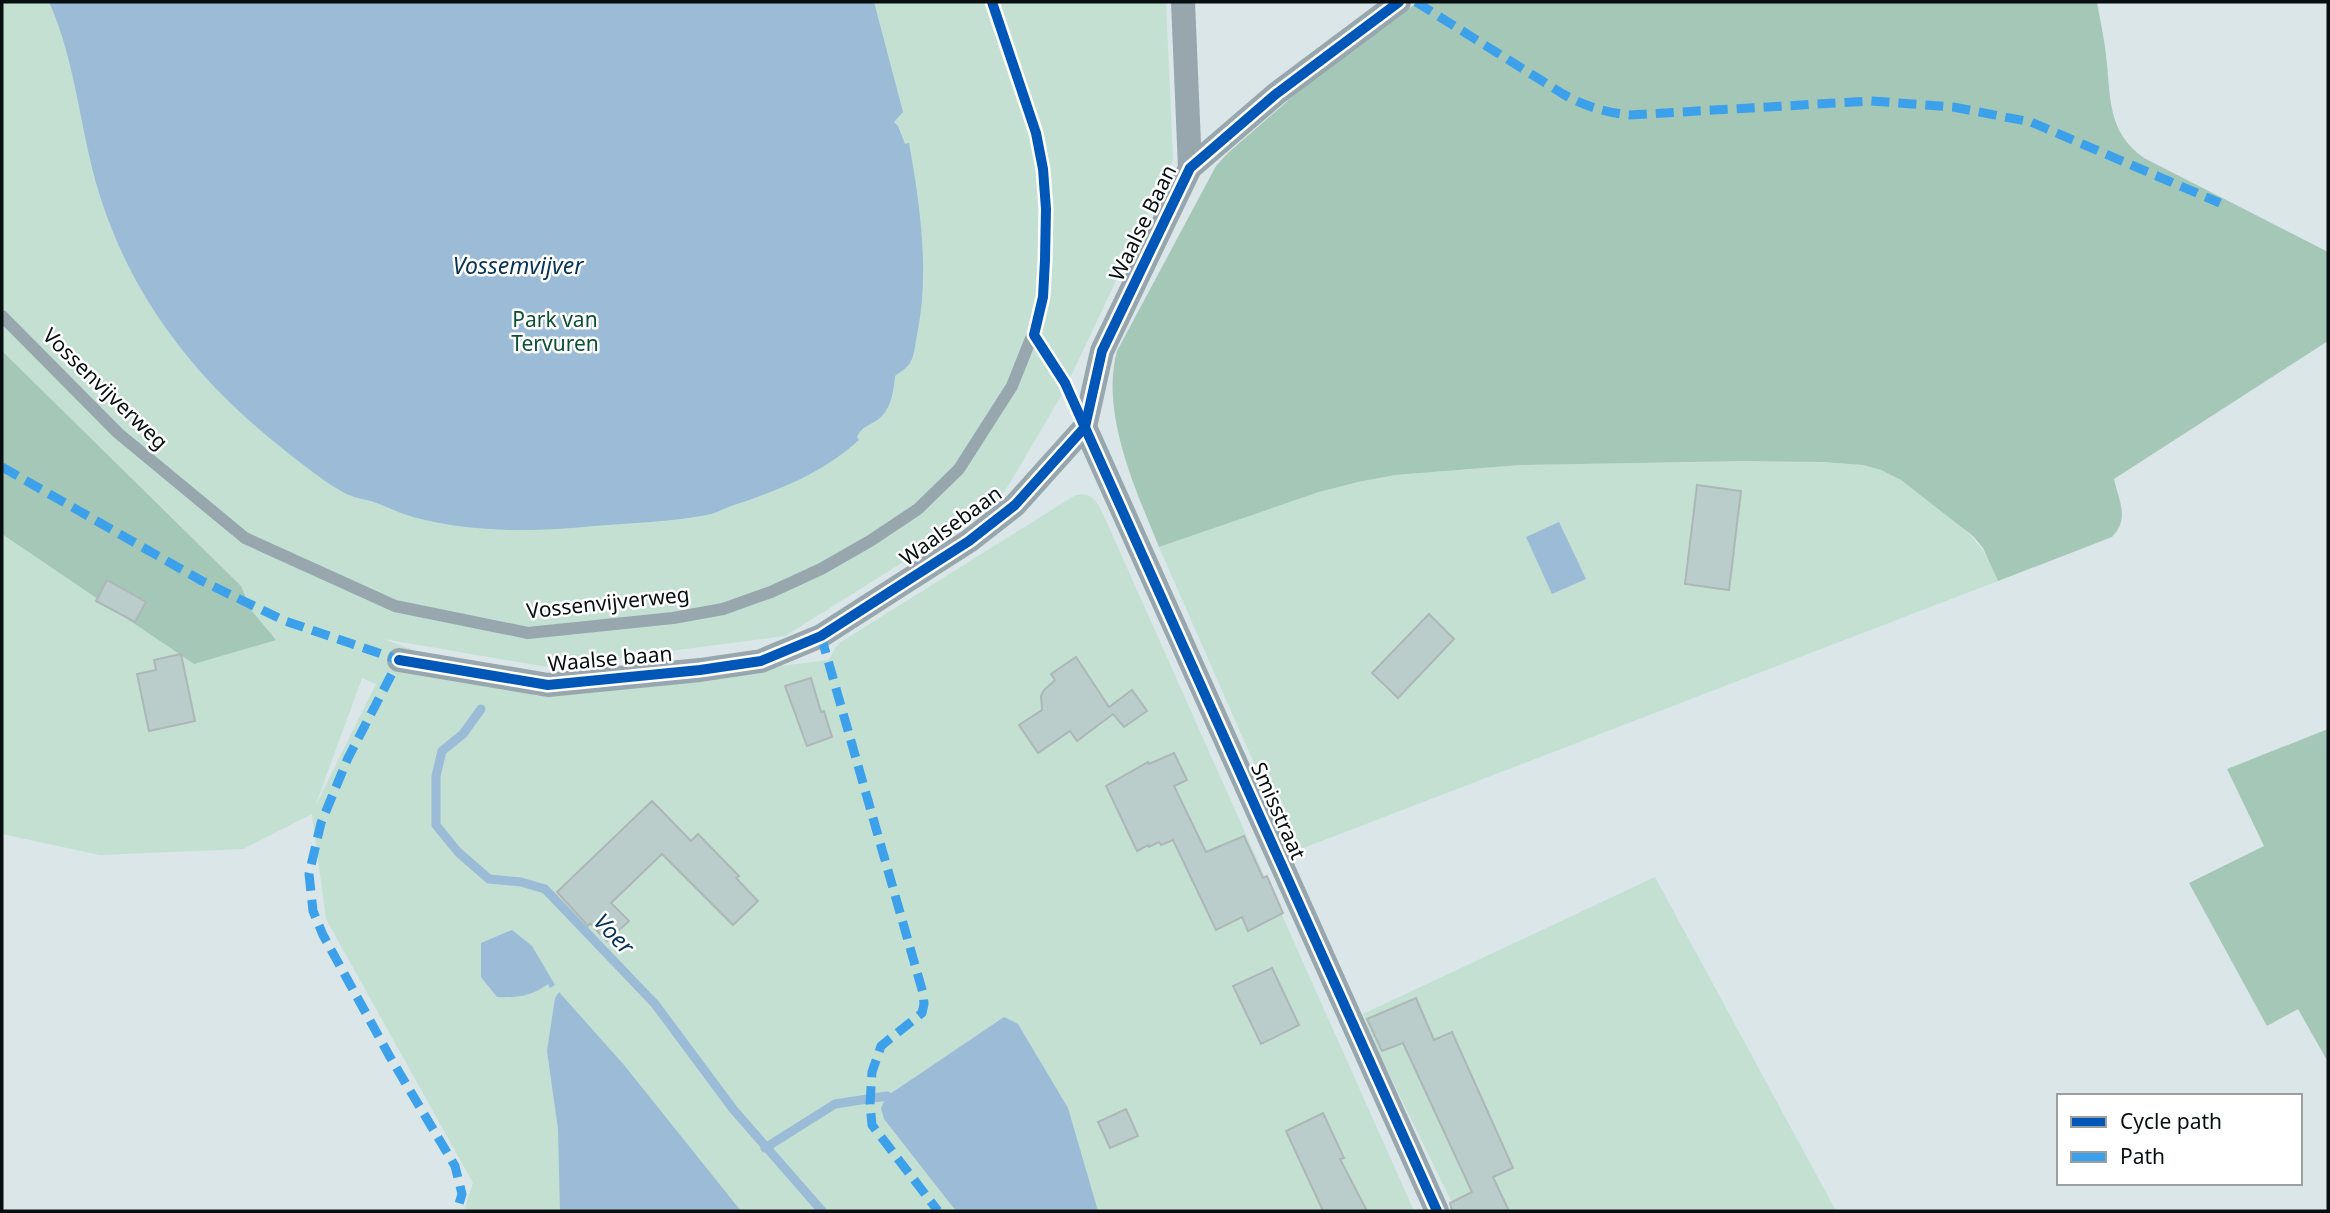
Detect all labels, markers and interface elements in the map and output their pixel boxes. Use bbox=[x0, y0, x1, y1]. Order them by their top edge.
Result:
street label: Waalse Baan bbox=[1102, 160, 1182, 285]
water label: Vossemvijver bbox=[453, 249, 584, 281]
park label: Park van Tervuren bbox=[511, 305, 599, 357]
street label: Vossenvijverweg bbox=[37, 321, 174, 455]
street label: Waalsebaan bbox=[894, 479, 1007, 572]
street label: Vossenvijverweg bbox=[525, 580, 691, 624]
street label: Waalse baan bbox=[546, 639, 673, 677]
street label: Smisstraat bbox=[1245, 758, 1313, 864]
water label: Voer bbox=[587, 906, 643, 962]
legend bbox=[2057, 1094, 2302, 1185]
text: Cycle path bbox=[2120, 1107, 2222, 1135]
text: Path bbox=[2120, 1142, 2165, 1170]

